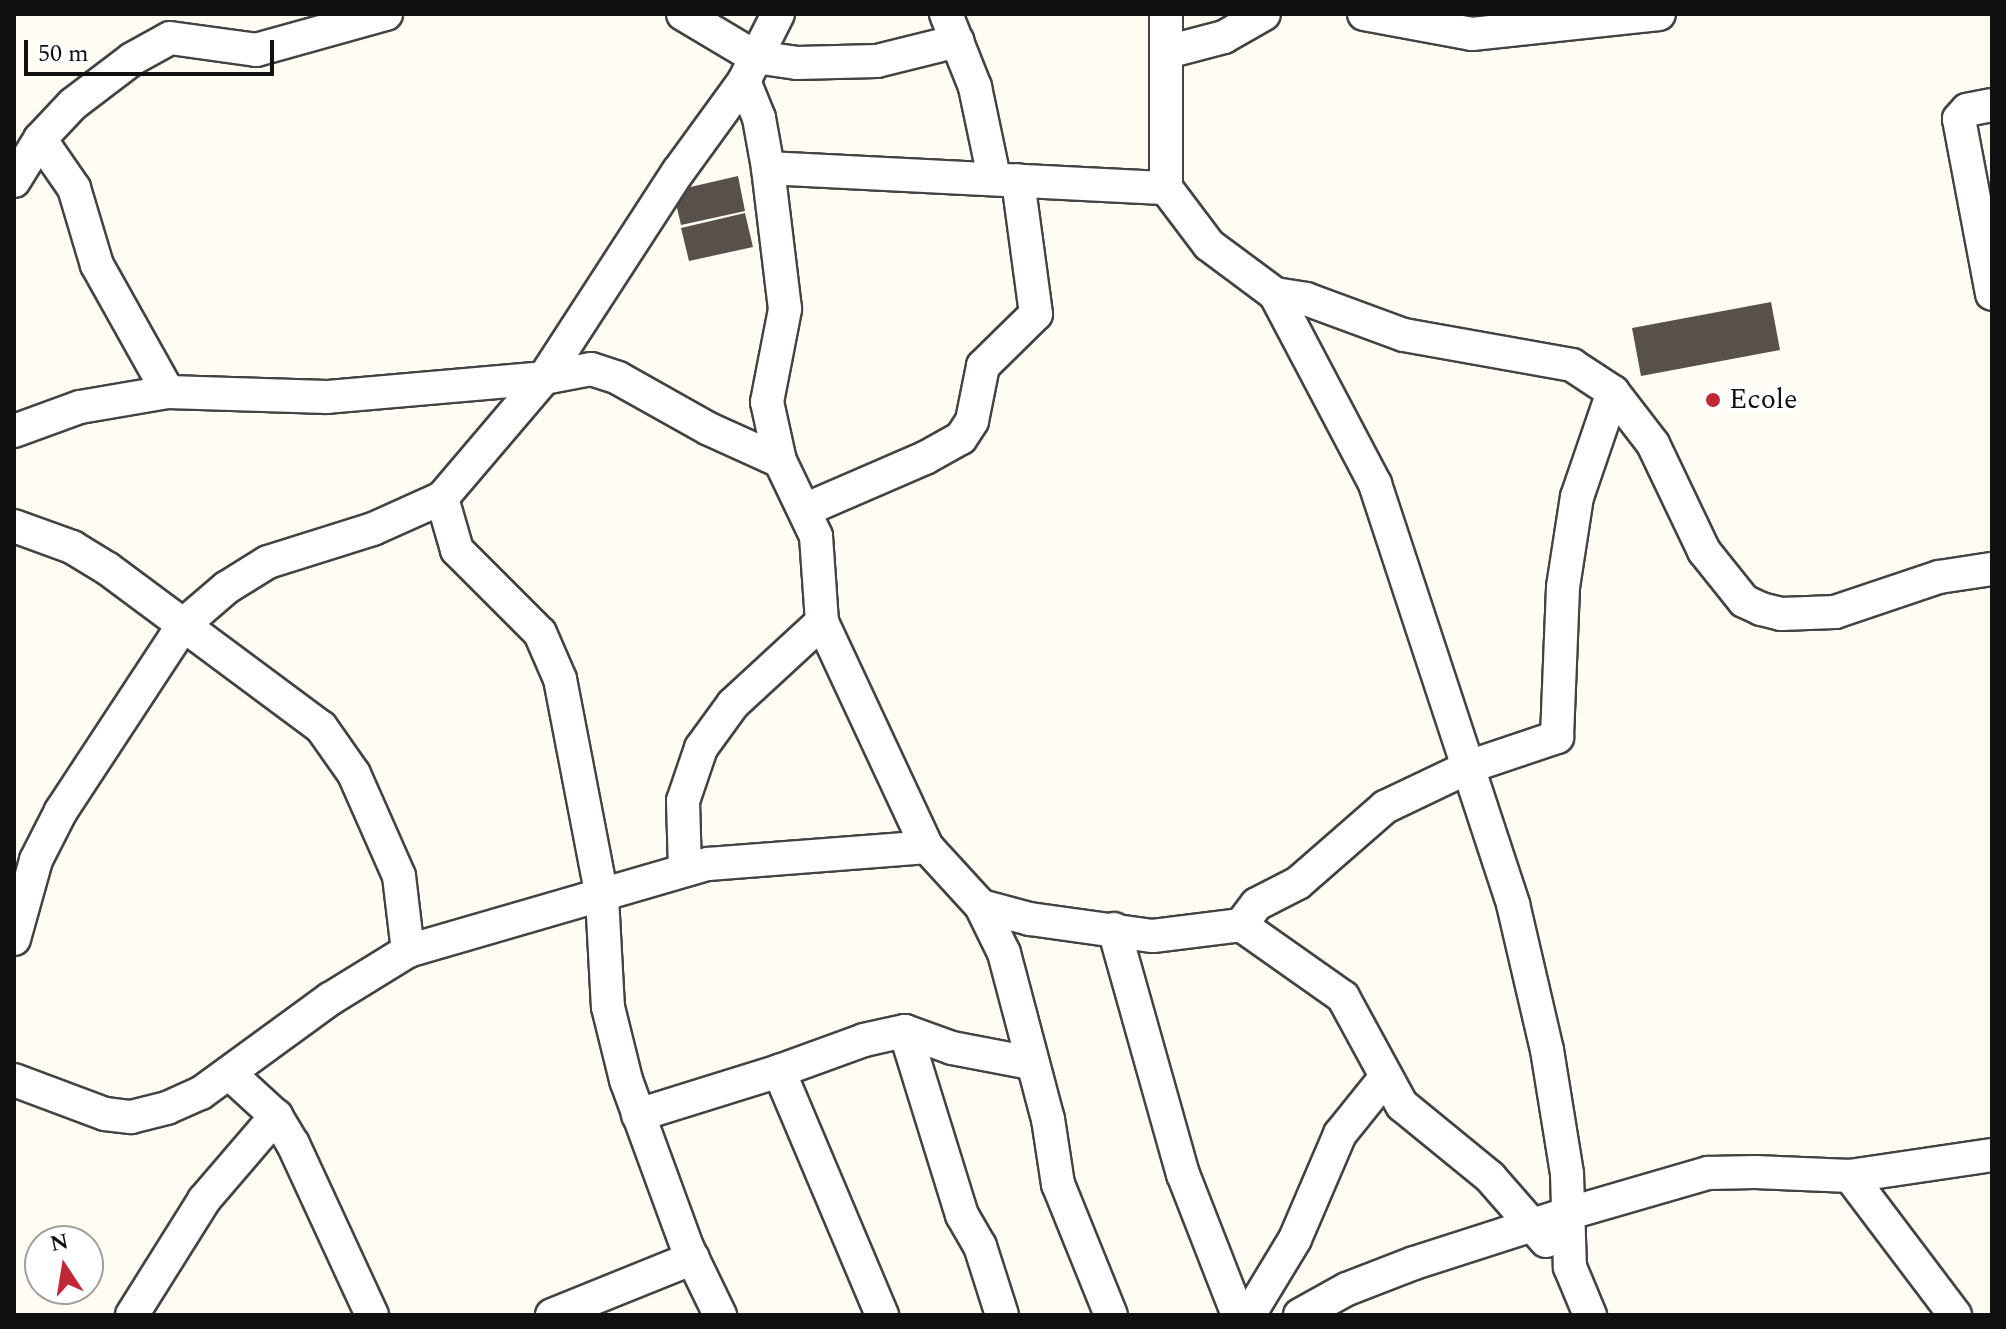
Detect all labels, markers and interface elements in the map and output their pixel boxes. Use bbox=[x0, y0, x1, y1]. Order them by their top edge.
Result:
scale bar bbox=[28, 24, 278, 74]
text: 50 m bbox=[38, 36, 89, 72]
place label: Ecole bbox=[1729, 383, 1798, 417]
marker: Ecole bbox=[1704, 391, 1722, 409]
north arrow bbox=[24, 1225, 104, 1305]
text: N bbox=[47, 1225, 72, 1261]

